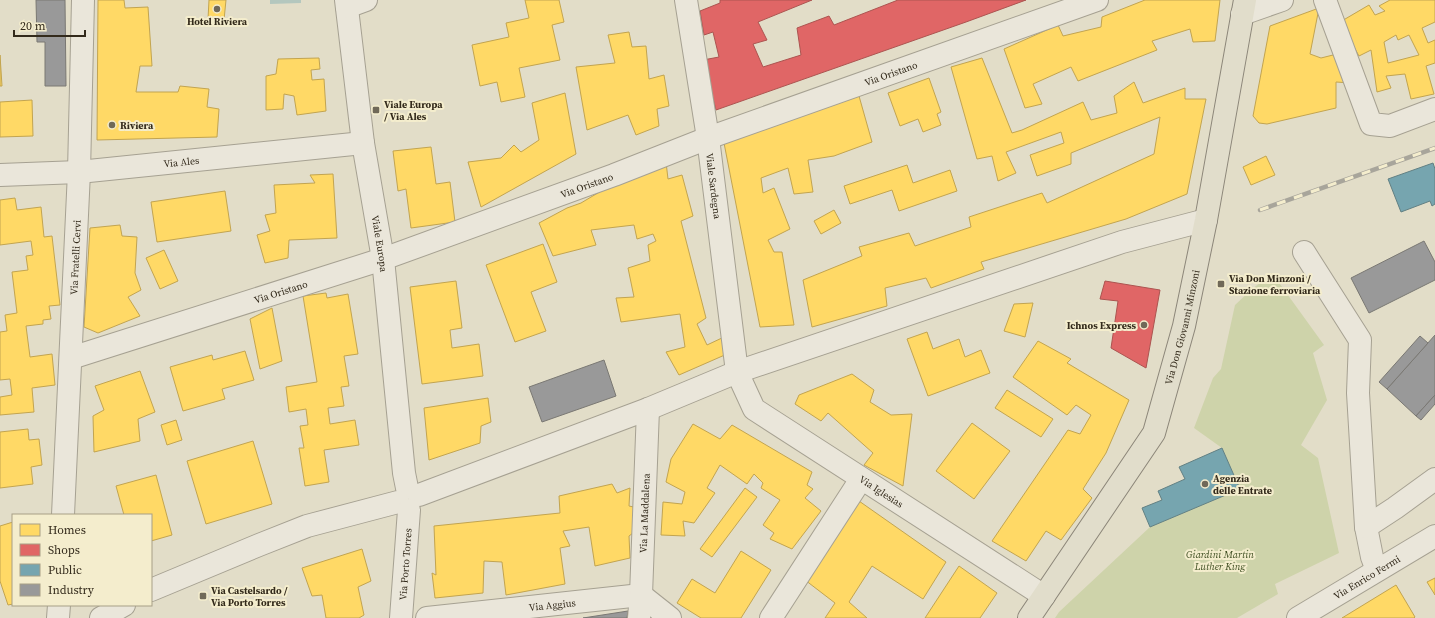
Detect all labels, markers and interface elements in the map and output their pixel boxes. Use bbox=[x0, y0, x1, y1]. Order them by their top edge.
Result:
marker: Hotel Riviera bbox=[212, 4, 222, 14]
scale bar bbox=[14, 12, 85, 38]
place label: Hotel Riviera bbox=[187, 15, 248, 28]
text: 20 m bbox=[20, 18, 46, 34]
street label: Via Oristano bbox=[862, 58, 919, 89]
place label: Viale Europa / Via Ales bbox=[384, 98, 443, 123]
marker: Viale Europa / Via Ales bbox=[371, 105, 381, 115]
place label: Riviera bbox=[120, 119, 154, 132]
marker: Riviera bbox=[107, 120, 117, 130]
street label: Viale Sardegna bbox=[703, 152, 725, 221]
street label: Via Ales bbox=[163, 153, 200, 170]
street label: Via Oristano bbox=[558, 169, 615, 201]
street label: Viale Europa bbox=[369, 214, 391, 273]
street label: Via Fratelli Cervi bbox=[67, 219, 83, 295]
street label: Via Don Giovanni Minzoni bbox=[1161, 268, 1202, 386]
place label: Via Don Minzoni / Stazione ferroviaria bbox=[1229, 272, 1321, 297]
street label: Via Oristano bbox=[252, 277, 310, 306]
marker: Via Don Minzoni / Stazione ferroviaria bbox=[1216, 279, 1226, 289]
place label: Ichnos Express bbox=[1067, 319, 1136, 332]
marker: Ichnos Express bbox=[1139, 320, 1149, 330]
street label: Via La Maddalena bbox=[636, 472, 652, 553]
street label: Via Iglesias bbox=[857, 472, 906, 510]
place label: Agenzia delle Entrate bbox=[1213, 472, 1272, 497]
marker: Agenzia delle Entrate bbox=[1200, 479, 1210, 489]
legend bbox=[12, 514, 152, 606]
text: Homes bbox=[48, 522, 86, 538]
street label: Via Porto Torres bbox=[396, 528, 414, 601]
text: Shops bbox=[48, 542, 80, 558]
park label: Giardini Martin Luther King bbox=[1186, 548, 1254, 573]
street label: Via Enrico Fermi bbox=[1331, 552, 1402, 602]
text: Public bbox=[48, 562, 82, 578]
text: Industry bbox=[48, 582, 95, 598]
place label: Via Castelsardo / Via Porto Torres bbox=[211, 584, 288, 609]
marker: Via Castelsardo / Via Porto Torres bbox=[198, 591, 208, 601]
street label: Via Aggius bbox=[528, 596, 576, 614]

